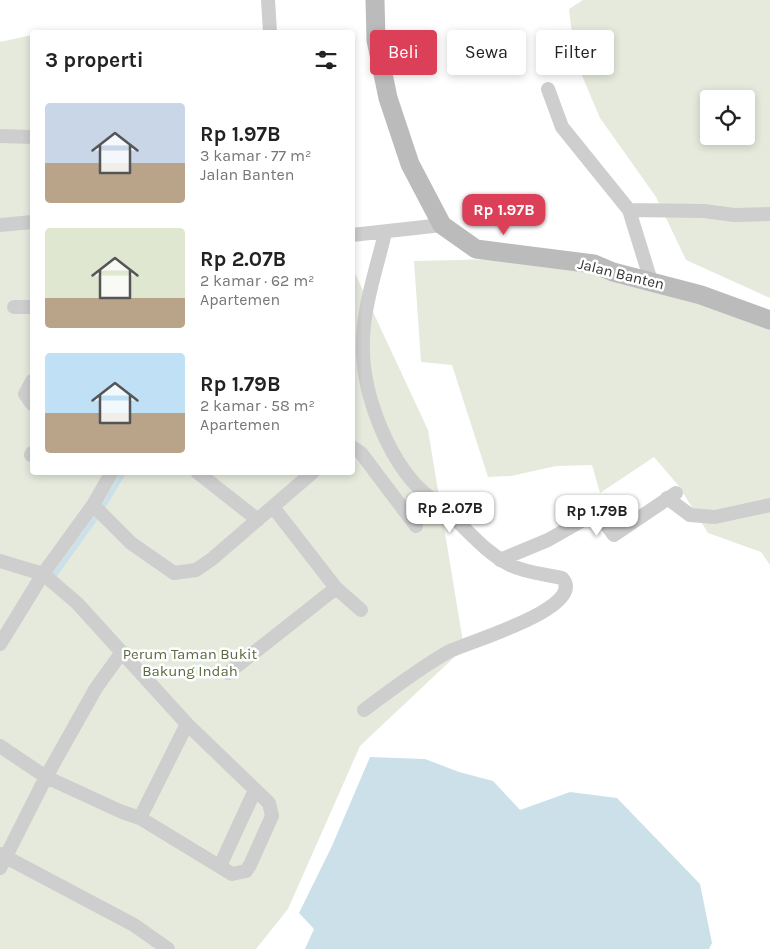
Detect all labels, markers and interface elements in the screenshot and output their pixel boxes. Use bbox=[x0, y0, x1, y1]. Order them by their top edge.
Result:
chip: Beli bbox=[370, 30, 437, 75]
chip: Sewa bbox=[447, 30, 526, 75]
chip: Filter bbox=[536, 30, 614, 75]
icon: filters bbox=[312, 46, 340, 74]
text: 3 properti bbox=[45, 48, 144, 72]
map controls bbox=[700, 90, 755, 145]
button: locate bbox=[700, 90, 755, 145]
text: Rp 1.97B bbox=[200, 122, 281, 146]
icon: home bbox=[85, 123, 145, 183]
text: 3 kamar · 77 m² bbox=[200, 146, 311, 165]
text: Jalan Banten bbox=[200, 165, 294, 184]
pin: Rp 1.97B bbox=[452, 194, 556, 236]
text: Rp 1.97B bbox=[473, 200, 535, 219]
text: Rp 2.07B bbox=[200, 247, 286, 271]
icon: home bbox=[85, 248, 145, 308]
street label: Jalan Banten bbox=[576, 255, 666, 293]
text: 2 kamar · 62 m² bbox=[200, 271, 315, 290]
text: Apartemen bbox=[200, 290, 280, 309]
text: Rp 1.79B bbox=[200, 372, 281, 396]
icon: home bbox=[85, 373, 145, 433]
text: 2 kamar · 58 m² bbox=[200, 396, 315, 415]
text: Apartemen bbox=[200, 415, 280, 434]
pin: Rp 2.07B bbox=[398, 492, 502, 534]
pin: Rp 1.79B bbox=[545, 494, 649, 537]
text: Rp 2.07B bbox=[417, 498, 483, 517]
text: Rp 1.79B bbox=[566, 501, 628, 520]
park label: Perum Taman Bukit Bakung Indah bbox=[123, 645, 258, 680]

